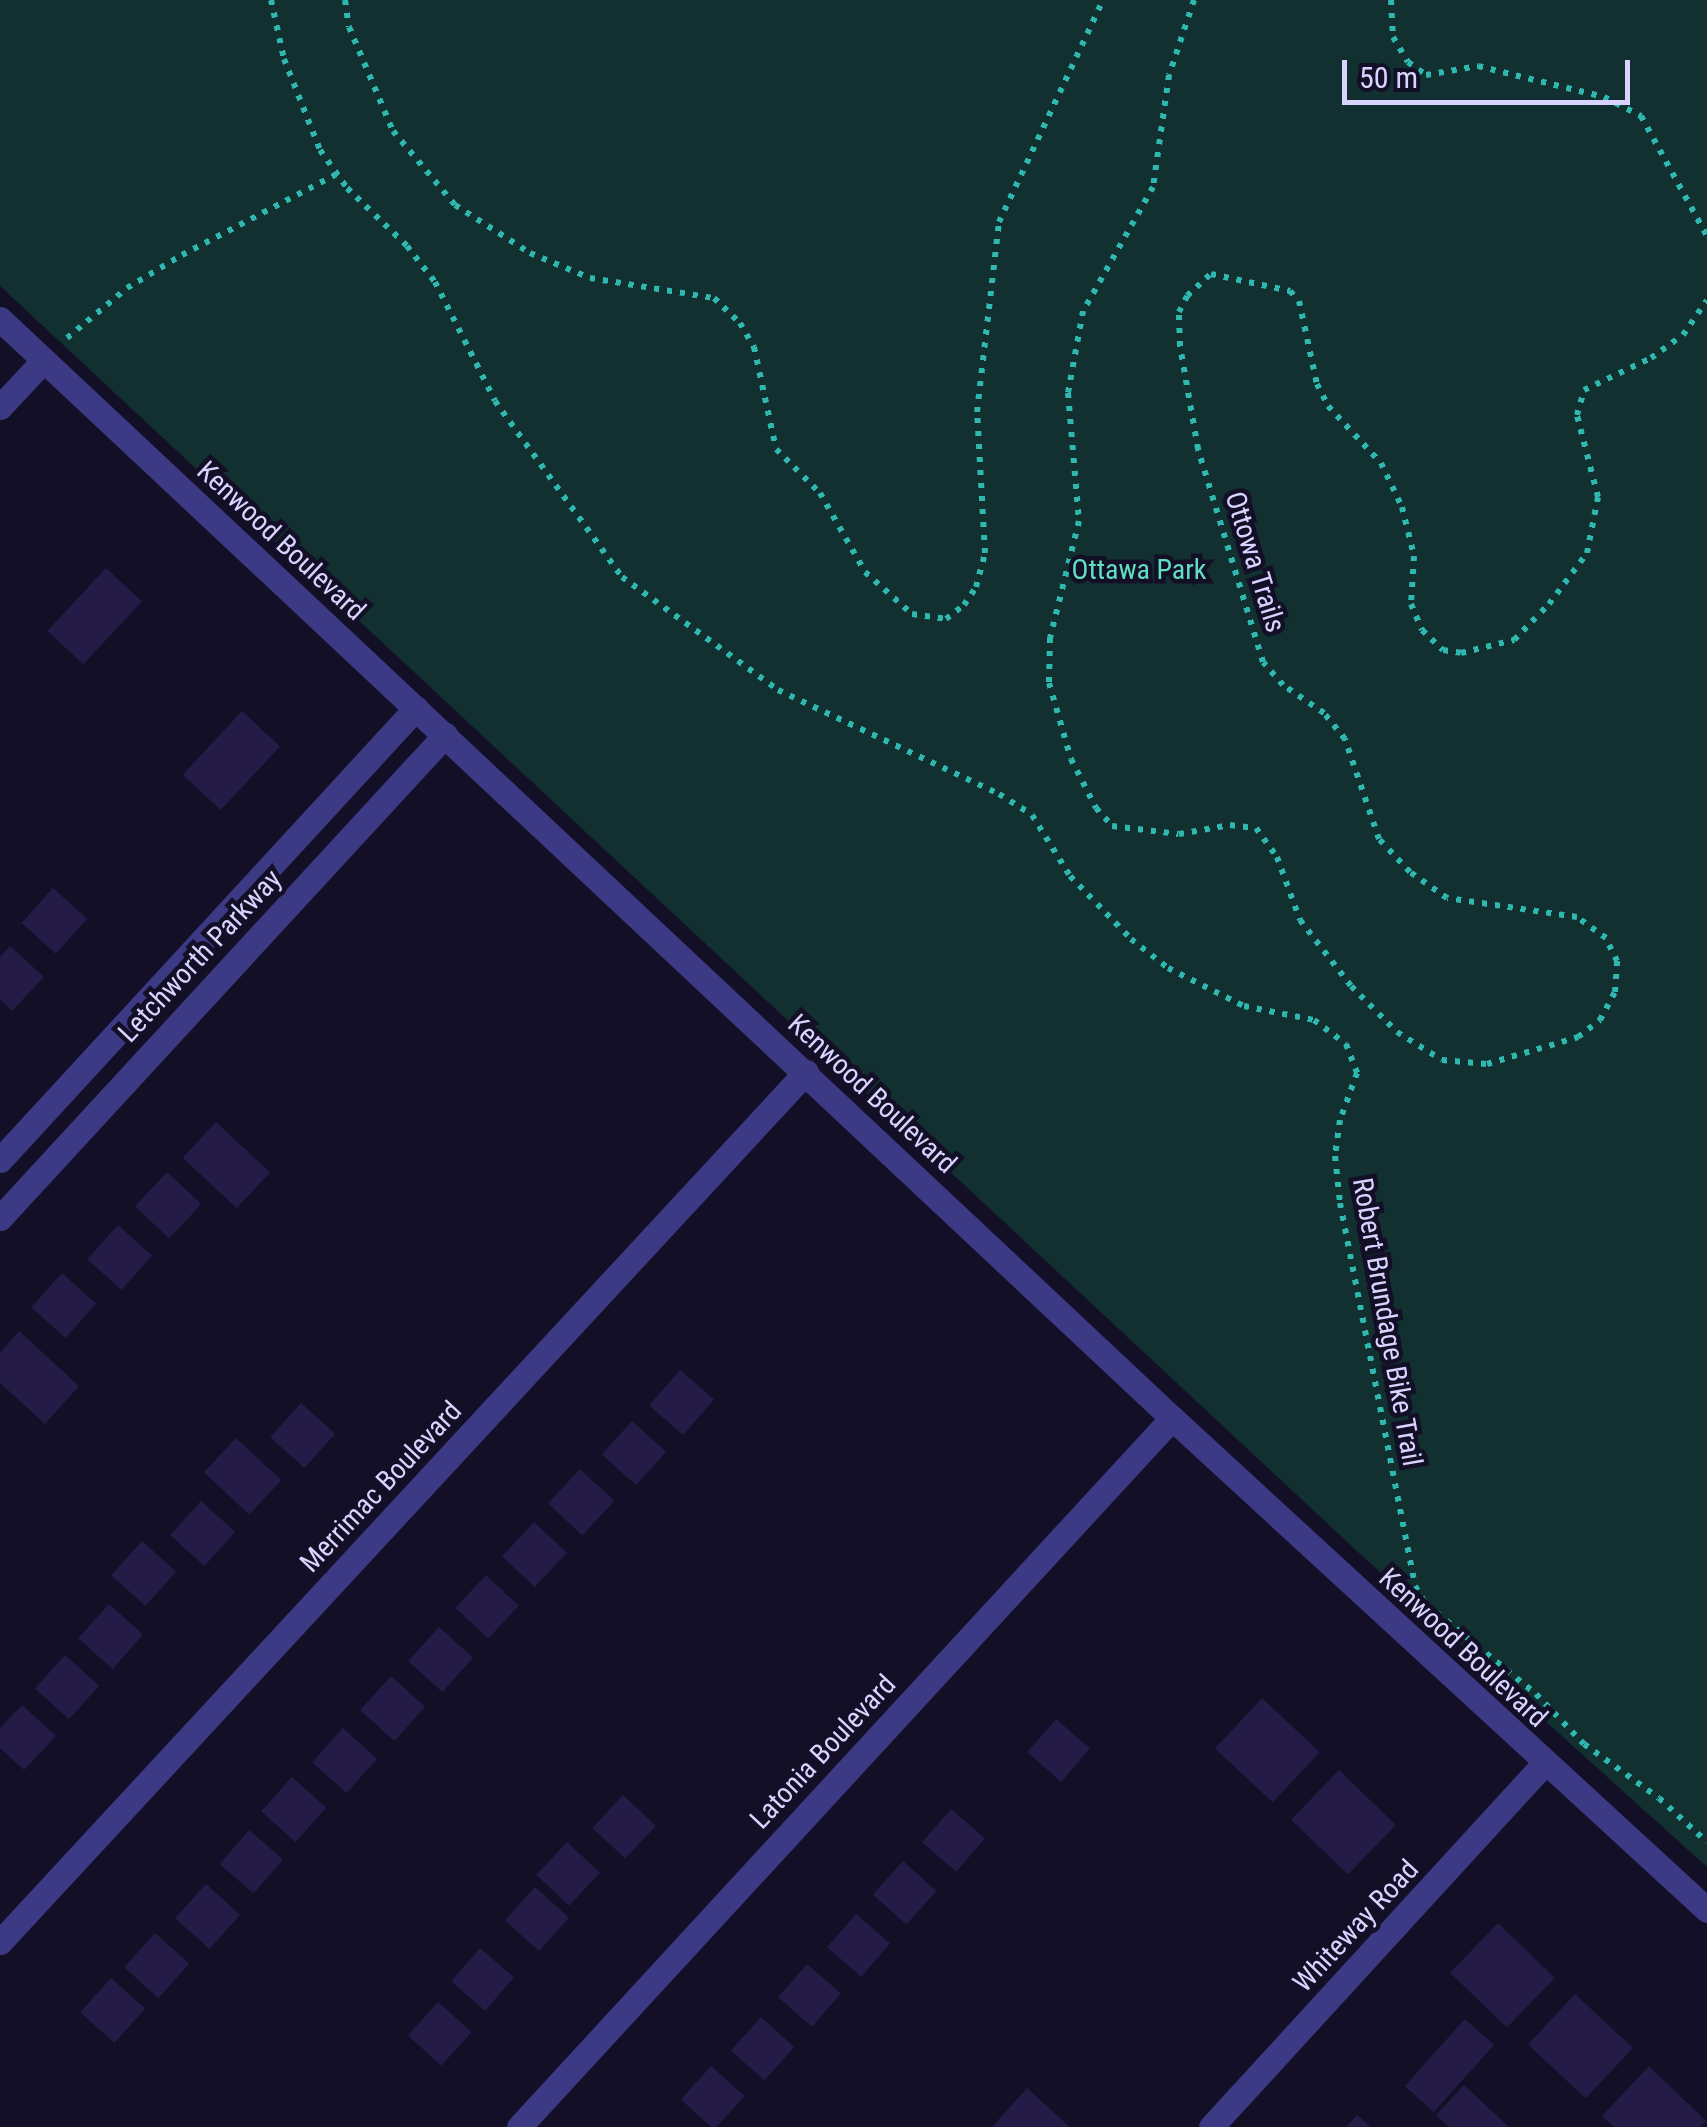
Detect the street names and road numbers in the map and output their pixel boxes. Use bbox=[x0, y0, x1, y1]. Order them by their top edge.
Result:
street label: Kenwood Boulevard bbox=[190, 454, 372, 628]
street label: Ottowa Trails bbox=[1218, 487, 1292, 637]
street label: Letchworth Parkway bbox=[111, 863, 289, 1049]
street label: Kenwood Boulevard bbox=[781, 1007, 963, 1181]
street label: Robert Brundage Bike Trail bbox=[1345, 1175, 1429, 1469]
street label: Merrimac Boulevard bbox=[293, 1395, 469, 1579]
street label: Kenwood Boulevard bbox=[1372, 1561, 1554, 1735]
street label: Latonia Boulevard bbox=[743, 1668, 903, 1836]
street label: Whiteway Road bbox=[1286, 1853, 1426, 1999]

